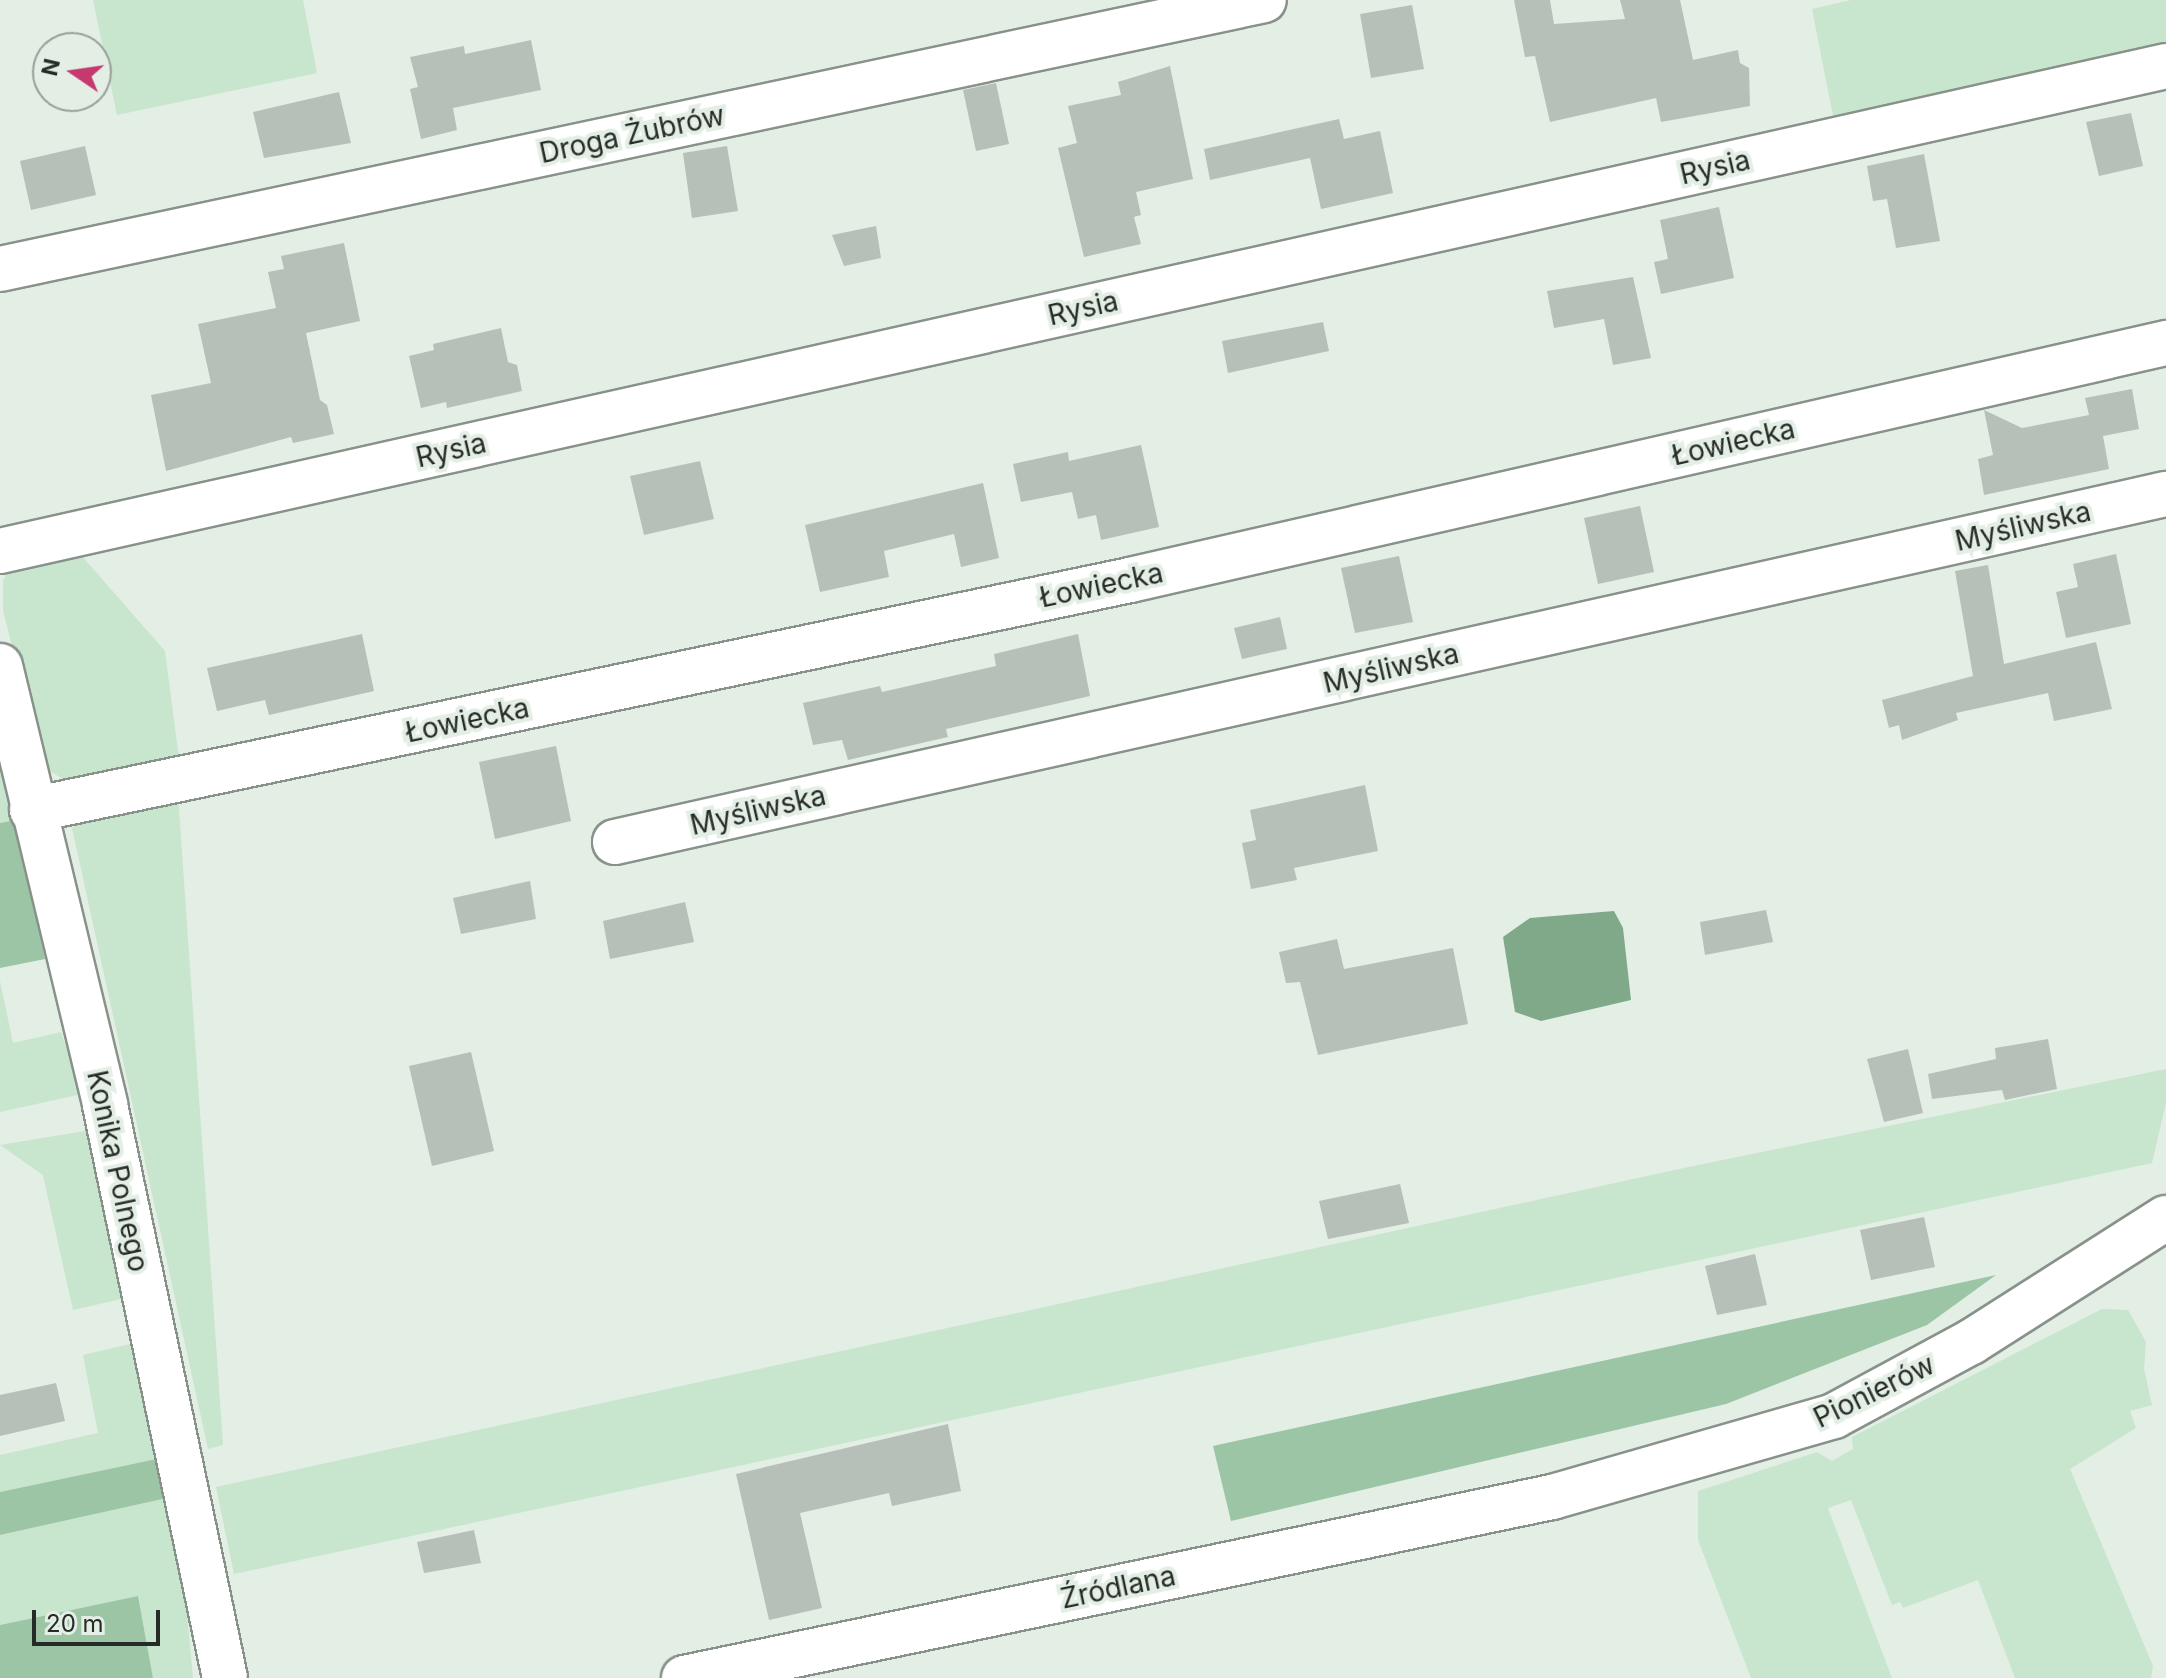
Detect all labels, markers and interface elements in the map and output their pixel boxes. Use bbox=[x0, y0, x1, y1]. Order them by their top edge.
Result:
north arrow bbox=[32, 32, 112, 112]
text: N bbox=[36, 56, 65, 78]
street label: Droga Żubrów bbox=[536, 98, 728, 170]
street label: Rysia bbox=[1677, 143, 1753, 191]
street label: Rysia bbox=[1045, 284, 1121, 332]
street label: Łowiecka bbox=[1668, 411, 1798, 473]
street label: Rysia bbox=[413, 426, 489, 474]
street label: Myśliwska bbox=[1952, 494, 2094, 558]
street label: Łowiecka bbox=[1036, 555, 1166, 615]
street label: Myśliwska bbox=[1320, 636, 1462, 700]
street label: Łowiecka bbox=[402, 690, 532, 750]
street label: Myśliwska bbox=[687, 778, 829, 842]
street label: Konika Polnego bbox=[80, 1067, 156, 1275]
street label: Pionierów bbox=[1808, 1347, 1940, 1435]
street label: Źródlana bbox=[1058, 1558, 1178, 1616]
scale bar bbox=[36, 1594, 164, 1644]
text: 20 m bbox=[46, 1609, 104, 1638]

